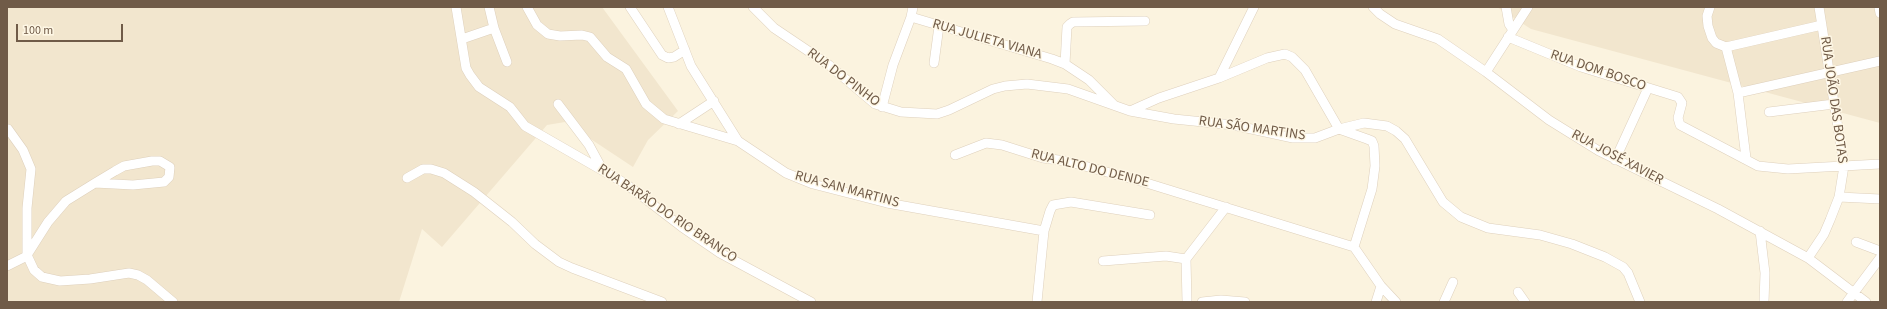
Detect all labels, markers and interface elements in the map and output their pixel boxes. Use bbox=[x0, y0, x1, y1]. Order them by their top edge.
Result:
scale bar bbox=[18, 16, 125, 42]
street label: RUA JULIETA VIANA bbox=[930, 16, 1044, 64]
text: 100 m bbox=[23, 22, 53, 39]
street label: RUA JOÃO DAS BOTAS bbox=[1816, 35, 1850, 165]
street label: RUA DO PINHO bbox=[803, 45, 883, 111]
street label: RUA DOM BOSCO bbox=[1548, 47, 1648, 95]
street label: RUA SÃO MARTINS bbox=[1198, 113, 1306, 145]
street label: RUA JOSÉ XAVIER bbox=[1568, 127, 1666, 189]
street label: RUA ALTO DO DENDE bbox=[1029, 146, 1151, 192]
street label: RUA BARÃO DO RIO BRANCO bbox=[594, 161, 740, 267]
street label: RUA SAN MARTINS bbox=[793, 168, 901, 212]

